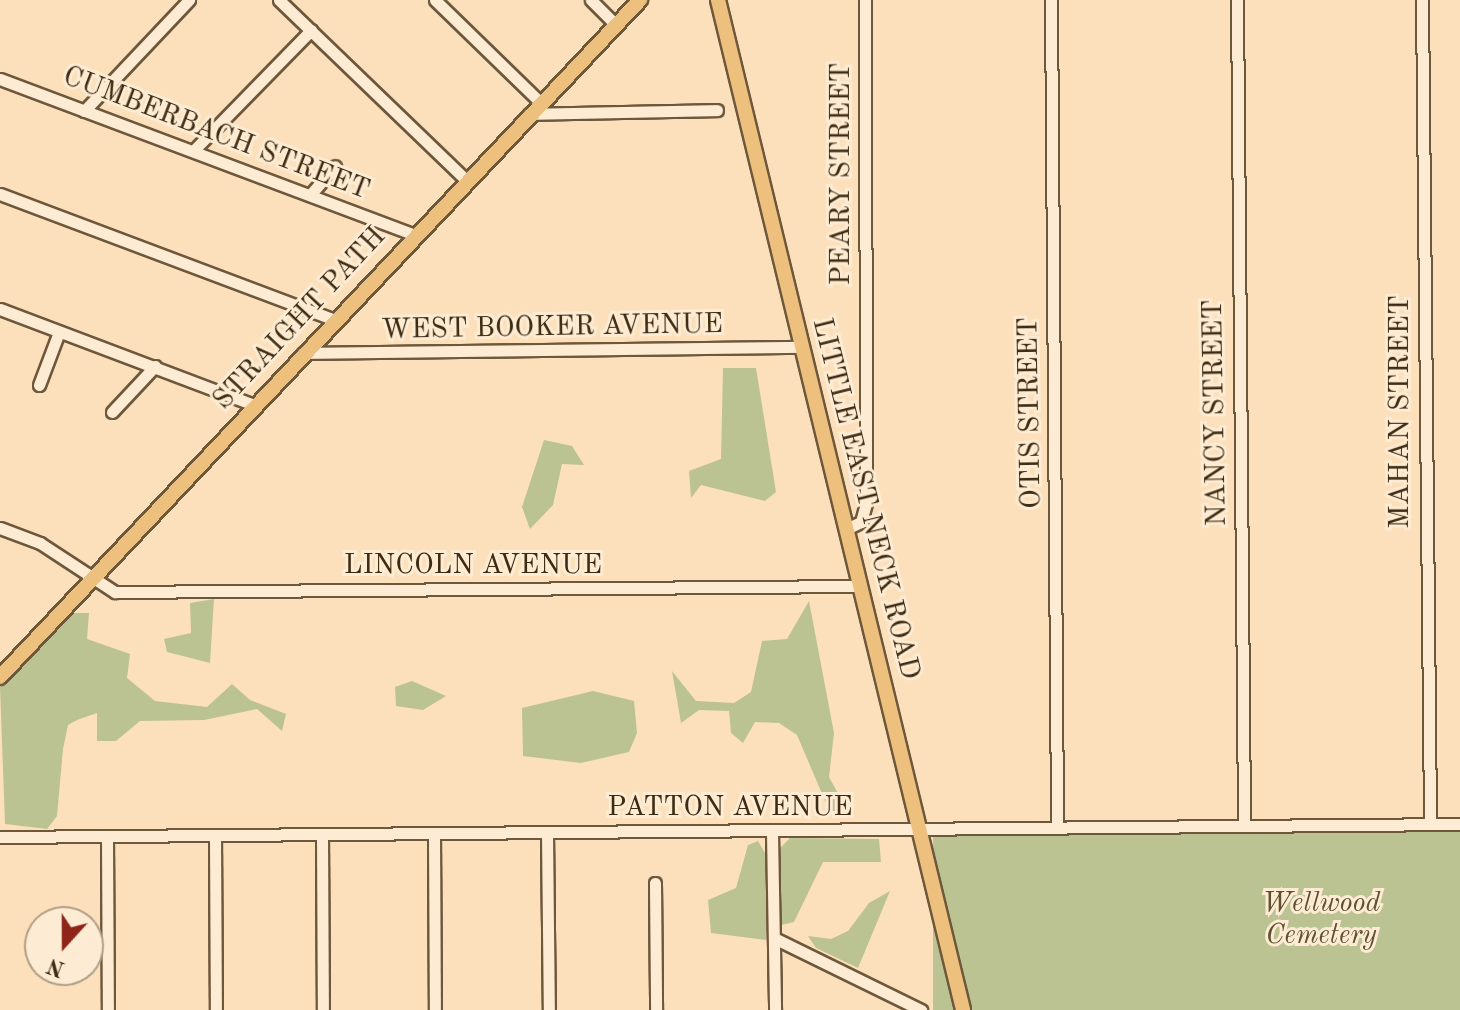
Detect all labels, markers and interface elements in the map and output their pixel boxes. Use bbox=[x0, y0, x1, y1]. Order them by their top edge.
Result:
street label: CUMBERBACH STREET bbox=[58, 60, 374, 208]
street label: PEARY STREET bbox=[825, 63, 859, 285]
street label: STRAIGHT PATH bbox=[207, 221, 393, 417]
street label: MAHAN STREET bbox=[1384, 295, 1418, 529]
street label: NANCY STREET bbox=[1197, 299, 1235, 527]
street label: WEST BOOKER AVENUE bbox=[381, 308, 723, 348]
street label: LITTLE EAST NECK ROAD bbox=[804, 315, 926, 683]
street label: OTIS STREET bbox=[1013, 317, 1049, 509]
street label: LINCOLN AVENUE bbox=[344, 549, 602, 583]
street label: PATTON AVENUE bbox=[607, 791, 853, 825]
park label: Wellwood Cemetery bbox=[1262, 887, 1380, 953]
north arrow bbox=[24, 906, 104, 986]
text: N bbox=[44, 953, 68, 980]

